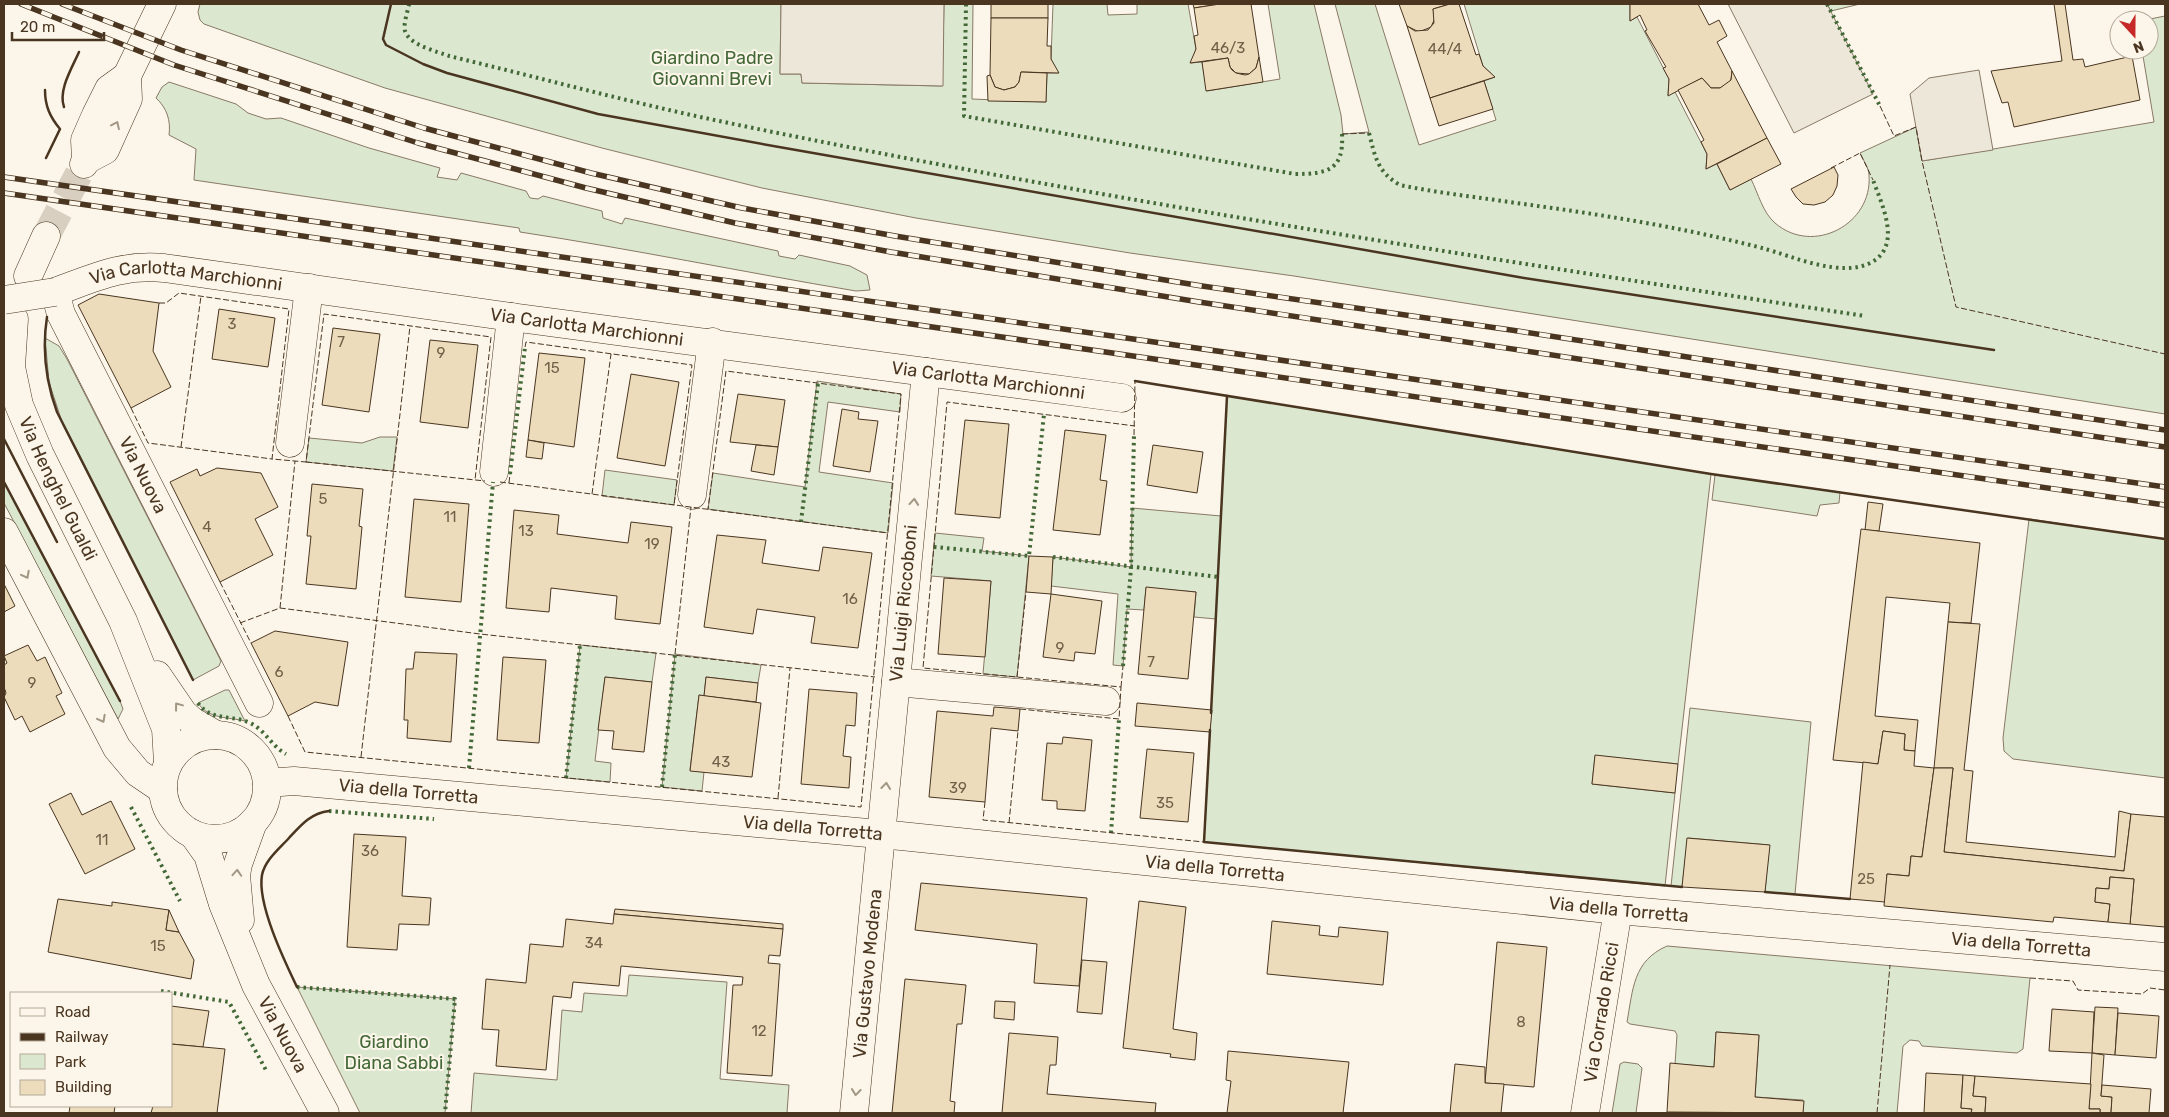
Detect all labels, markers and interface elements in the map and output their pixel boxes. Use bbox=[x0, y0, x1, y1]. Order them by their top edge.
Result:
scale bar bbox=[12, 10, 105, 42]
north arrow bbox=[2109, 10, 2159, 60]
text: 20 m bbox=[20, 18, 55, 36]
text: N bbox=[2131, 37, 2146, 56]
house number: 46/3 bbox=[1211, 39, 1245, 57]
house number: 44/4 bbox=[1428, 40, 1462, 58]
park label: Giardino Padre Giovanni Brevi bbox=[651, 47, 773, 90]
one-way arrow bbox=[110, 121, 120, 130]
street label: Via Carlotta Marchionni bbox=[87, 256, 284, 296]
street label: Via Carlotta Marchionni bbox=[489, 303, 685, 351]
house number: 3 bbox=[227, 315, 237, 333]
house number: 7 bbox=[337, 333, 345, 351]
house number: 9 bbox=[437, 344, 446, 362]
street label: Via Carlotta Marchionni bbox=[890, 357, 1086, 404]
house number: 15 bbox=[544, 359, 560, 377]
street label: Via Henghel Gualdi bbox=[14, 413, 102, 564]
street label: Via Nuova bbox=[114, 433, 172, 517]
house number: 5 bbox=[319, 490, 328, 508]
one-way arrow bbox=[908, 498, 919, 506]
house number: 11 bbox=[444, 508, 456, 526]
house number: 4 bbox=[202, 518, 212, 536]
house number: 13 bbox=[518, 522, 534, 540]
street label: Via Luigi Riccoboni bbox=[885, 524, 922, 683]
house number: 19 bbox=[644, 535, 660, 553]
one-way arrow bbox=[20, 570, 30, 579]
house number: 16 bbox=[842, 590, 858, 608]
house number: 9 bbox=[1056, 639, 1065, 657]
house number: 7 bbox=[1147, 653, 1155, 671]
house number: 6 bbox=[274, 663, 284, 681]
house number: 9 bbox=[28, 674, 37, 692]
one-way arrow bbox=[175, 703, 183, 712]
one-way arrow bbox=[96, 714, 106, 723]
house number: 43 bbox=[712, 753, 730, 771]
street label: Via della Torretta bbox=[337, 774, 479, 809]
house number: 39 bbox=[949, 779, 967, 797]
one-way arrow bbox=[880, 782, 891, 790]
house number: 35 bbox=[1156, 794, 1174, 812]
street label: Via della Torretta bbox=[742, 811, 884, 845]
house number: 11 bbox=[96, 831, 108, 849]
house number: 36 bbox=[361, 842, 379, 860]
street label: Via della Torretta bbox=[1144, 850, 1286, 887]
one-way arrow bbox=[231, 868, 242, 876]
house number: 25 bbox=[1857, 870, 1875, 888]
street label: Via Gustavo Modena bbox=[848, 888, 887, 1059]
street label: Via della Torretta bbox=[1548, 892, 1690, 927]
street label: Via della Torretta bbox=[1950, 928, 2092, 962]
house number: 34 bbox=[585, 934, 603, 952]
house number: 15 bbox=[150, 937, 166, 955]
street label: Via Corrado Ricci bbox=[1579, 940, 1624, 1084]
legend bbox=[10, 992, 172, 1107]
street label: Via Nuova bbox=[253, 993, 312, 1077]
text: Road bbox=[55, 1003, 91, 1021]
house number: 8 bbox=[1516, 1013, 1526, 1031]
house number: 12 bbox=[751, 1022, 767, 1040]
text: Railway bbox=[55, 1028, 109, 1046]
park label: Giardino Diana Sabbi bbox=[345, 1031, 443, 1074]
text: Park bbox=[55, 1053, 86, 1071]
text: Building bbox=[55, 1078, 112, 1096]
one-way arrow bbox=[851, 1088, 862, 1096]

